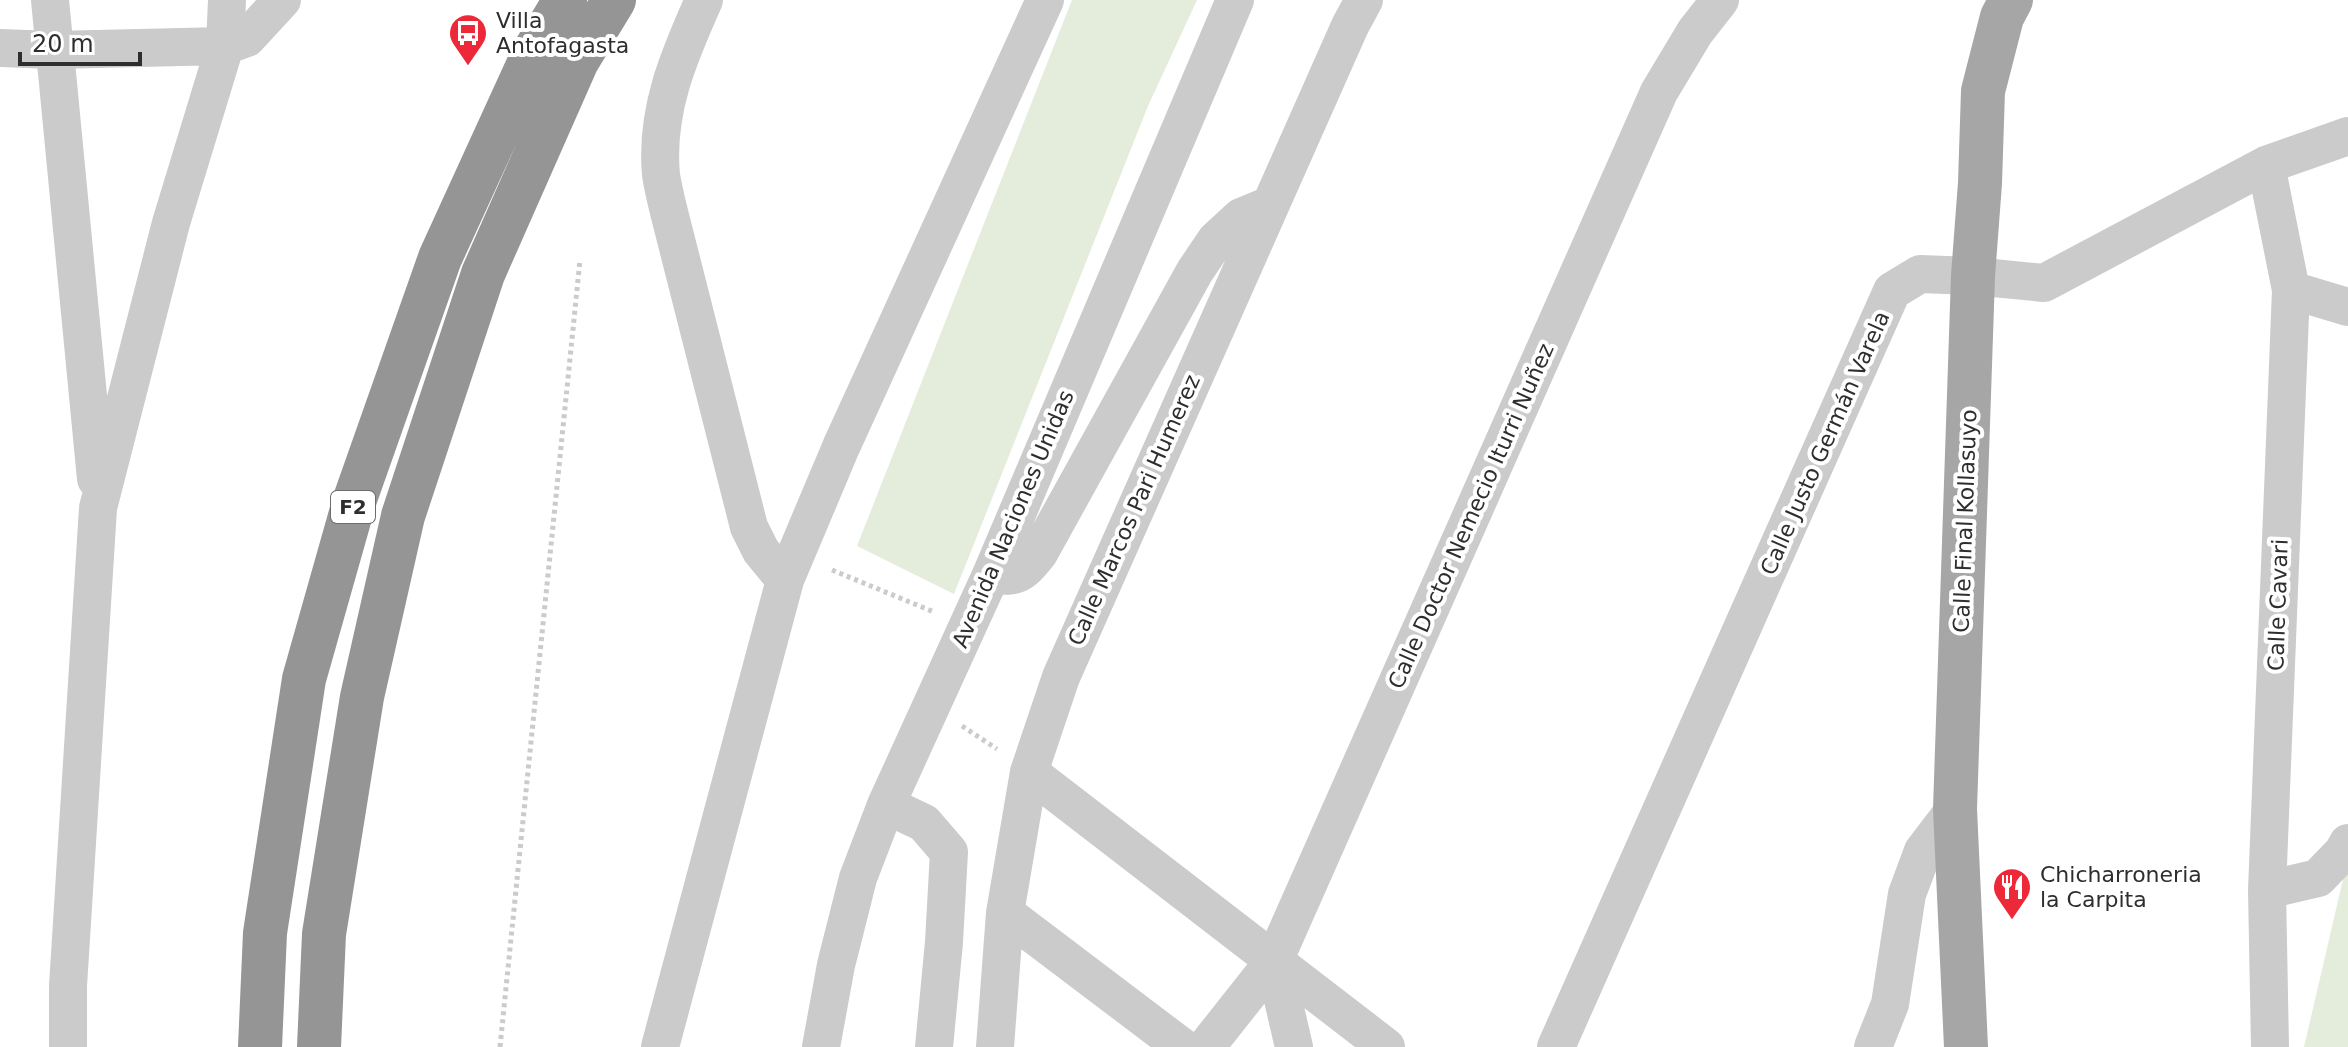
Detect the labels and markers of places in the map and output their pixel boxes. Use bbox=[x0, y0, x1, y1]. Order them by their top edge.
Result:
place label: Villa Antofagasta bbox=[496, 8, 629, 58]
bus stop icon: Villa Antofagasta bbox=[447, 12, 489, 67]
place label: Chicharroneria la Carpita bbox=[2040, 862, 2202, 912]
restaurant icon: Chicharroneria la Carpita bbox=[1991, 866, 2033, 921]

